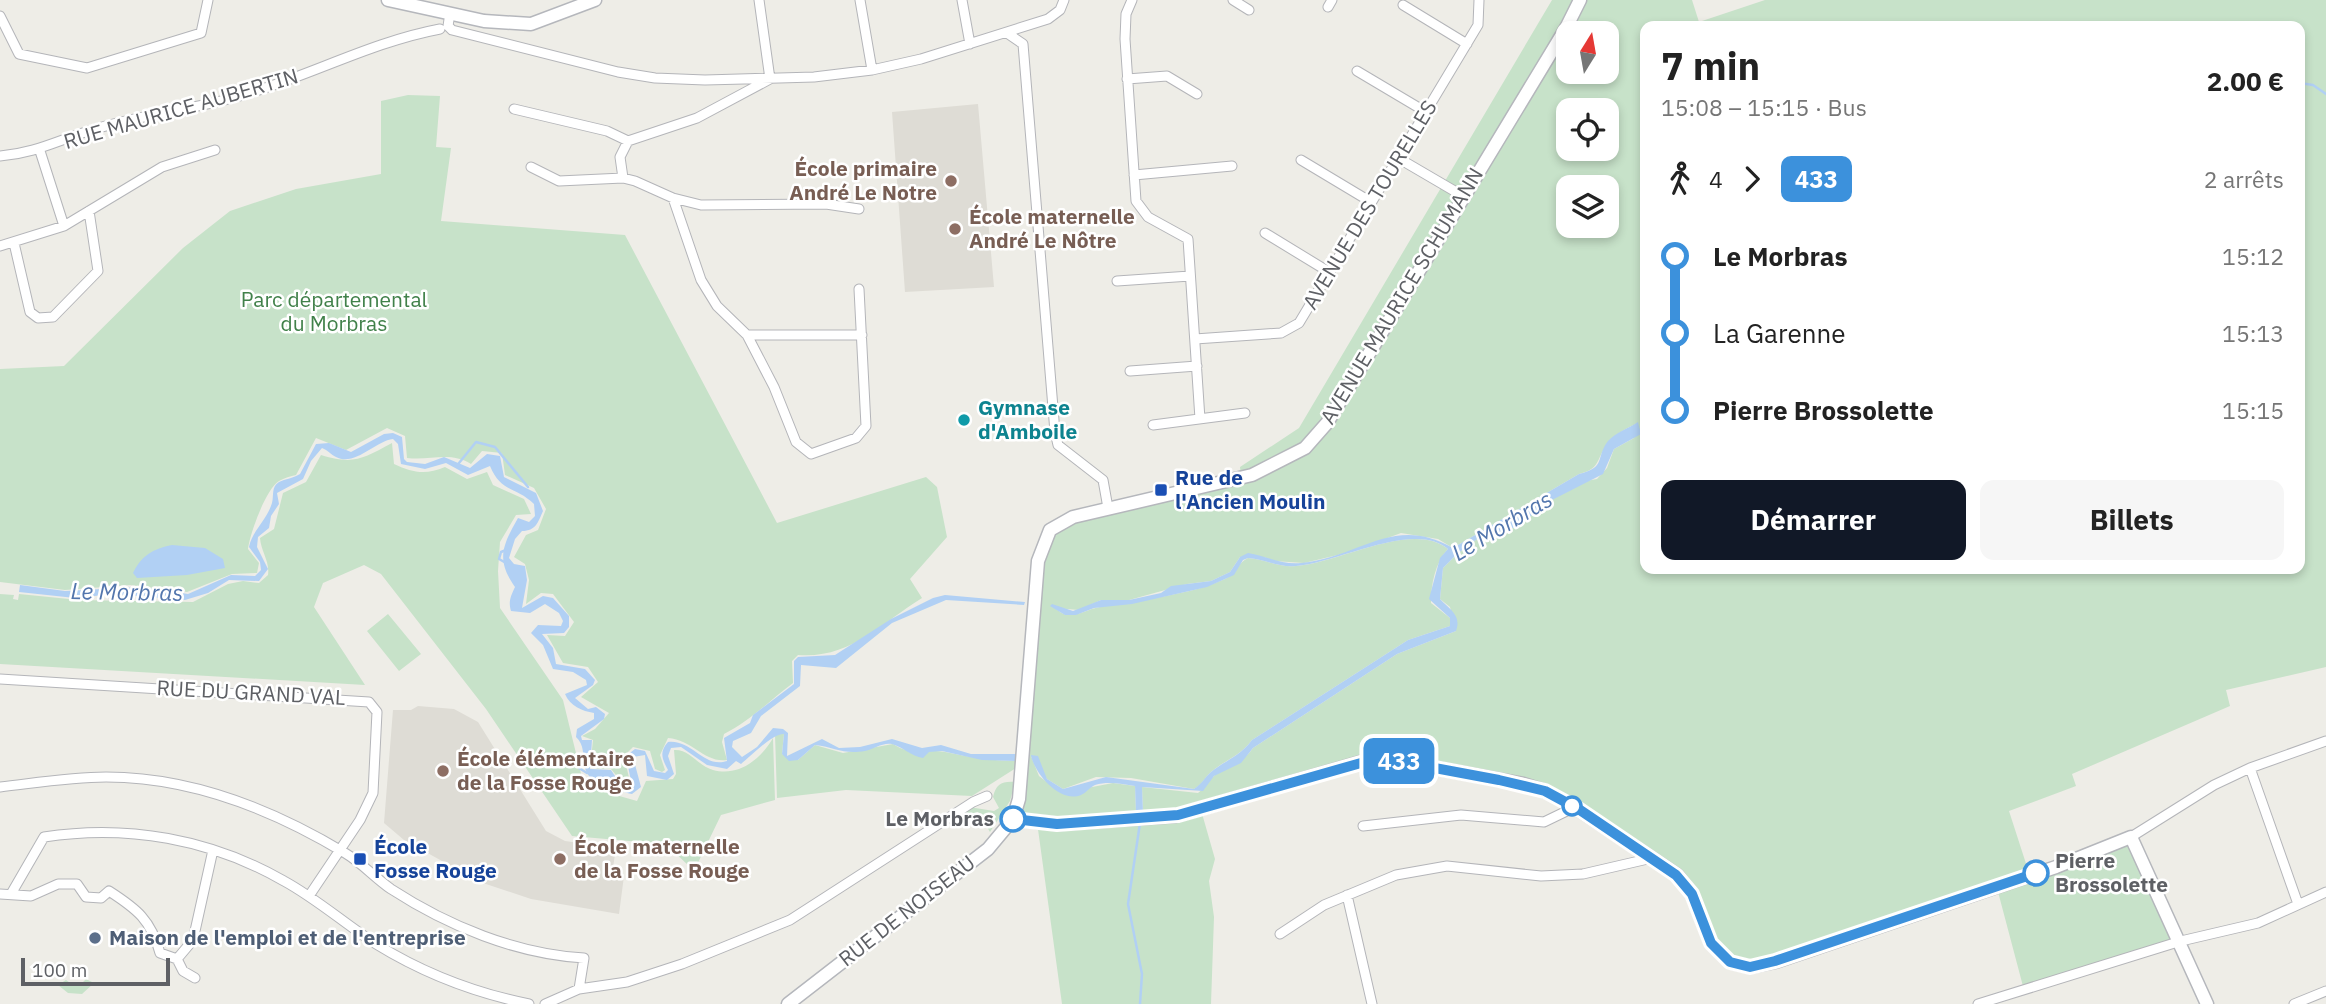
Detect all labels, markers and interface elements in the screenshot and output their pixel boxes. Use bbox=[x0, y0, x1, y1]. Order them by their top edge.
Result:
north arrow bbox=[1556, 21, 1619, 84]
map controls bbox=[1556, 21, 1619, 238]
text: 7 min bbox=[1661, 41, 1760, 90]
street label: RUE MAURICE AUBERTIN bbox=[60, 61, 301, 155]
text: 2.00 € bbox=[2207, 64, 2284, 98]
text: 15:08 – 15:15 · Bus bbox=[1661, 92, 1867, 122]
street label: AVENUE DES TOURELLES bbox=[1296, 95, 1443, 314]
button: locate bbox=[1556, 98, 1619, 161]
place label: École primaire André Le Notre bbox=[789, 154, 937, 206]
icon: walk bbox=[1661, 160, 1699, 198]
icon: forward bbox=[1733, 160, 1771, 198]
street label: AVENUE MAURICE SCHUMANN bbox=[1313, 162, 1489, 429]
text: 433 bbox=[1795, 163, 1838, 195]
text: 4 bbox=[1709, 164, 1723, 194]
text: 2 arrêts bbox=[2204, 164, 2284, 194]
marker: École primaire André Le Notre bbox=[943, 173, 959, 189]
button: layers bbox=[1556, 175, 1619, 238]
place label: École maternelle André Le Nôtre bbox=[969, 202, 1135, 254]
marker: École maternelle André Le Nôtre bbox=[947, 221, 963, 237]
text: Le Morbras bbox=[1713, 239, 1848, 273]
text: 15:12 bbox=[2222, 241, 2284, 271]
park label: Parc départemental du Morbras bbox=[241, 285, 428, 337]
text: La Garenne bbox=[1713, 316, 1845, 350]
text: 15:13 bbox=[2222, 318, 2284, 348]
place label: Gymnase d'Amboile bbox=[978, 393, 1077, 445]
text: Pierre Brossolette bbox=[1713, 393, 1934, 427]
text: 15:15 bbox=[2222, 395, 2284, 425]
marker: Gymnase d'Amboile bbox=[956, 412, 972, 428]
place label: Rue de l'Ancien Moulin bbox=[1175, 463, 1325, 515]
button: Démarrer bbox=[1661, 480, 1966, 560]
button: Billets bbox=[1980, 480, 2284, 560]
marker: Rue de l'Ancien Moulin bbox=[1153, 482, 1169, 498]
water label: Le Morbras bbox=[1446, 483, 1557, 567]
water label: Le Morbras bbox=[70, 575, 184, 607]
street label: RUE DU GRAND VAL bbox=[156, 673, 346, 711]
line badge: 433 bbox=[1359, 738, 1439, 784]
place label: École élémentaire de la Fosse Rouge bbox=[457, 744, 635, 796]
text: 433 bbox=[1377, 745, 1421, 777]
marker: École élémentaire de la Fosse Rouge bbox=[435, 763, 451, 779]
unlabelled marker bbox=[1562, 796, 1582, 816]
place label: Le Morbras bbox=[885, 804, 994, 832]
marker: Le Morbras bbox=[1000, 806, 1026, 832]
place label: École Fosse Rouge bbox=[374, 832, 497, 884]
place label: École maternelle de la Fosse Rouge bbox=[574, 832, 750, 884]
place label: Pierre Brossolette bbox=[2055, 846, 2168, 898]
street label: RUE DE NOISEAU bbox=[832, 848, 980, 972]
marker: École Fosse Rouge bbox=[352, 851, 368, 867]
marker: École maternelle de la Fosse Rouge bbox=[552, 851, 568, 867]
marker: Pierre Brossolette bbox=[2023, 860, 2049, 886]
place label: Maison de l'emploi et de l'entreprise bbox=[109, 923, 466, 951]
marker: Maison de l'emploi et de l'entreprise bbox=[87, 930, 103, 946]
scale bar bbox=[21, 955, 170, 987]
text: 100 m bbox=[32, 958, 87, 982]

